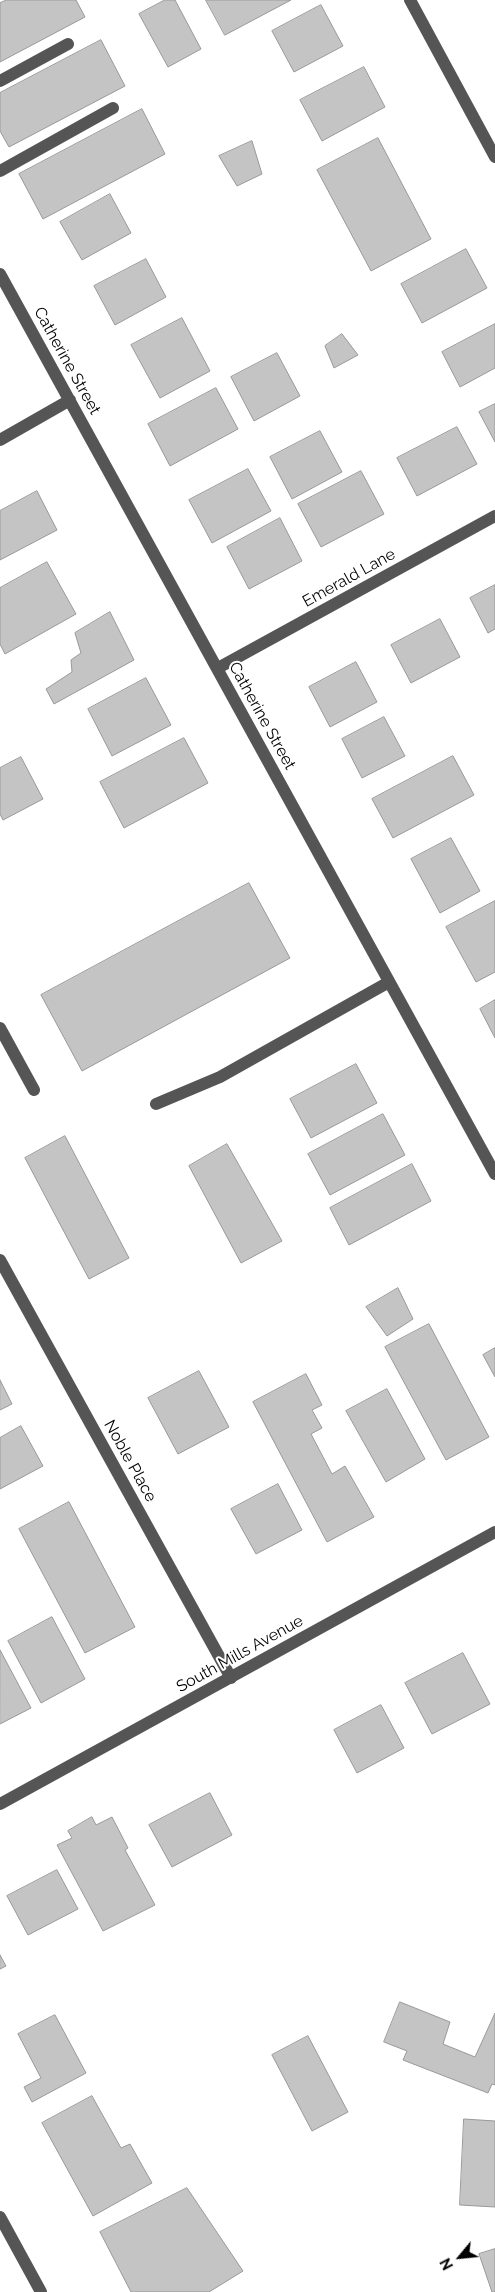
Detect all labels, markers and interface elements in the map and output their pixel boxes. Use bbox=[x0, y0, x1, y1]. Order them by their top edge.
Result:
street label: Catherine Street bbox=[30, 304, 104, 418]
street label: Emerald Lane bbox=[299, 545, 399, 611]
street label: Catherine Street bbox=[225, 659, 299, 773]
street label: Noble Place bbox=[100, 1417, 160, 1505]
street label: South Mills Avenue bbox=[173, 1611, 307, 1697]
north arrow bbox=[435, 2232, 485, 2282]
text: N bbox=[437, 2256, 456, 2273]

